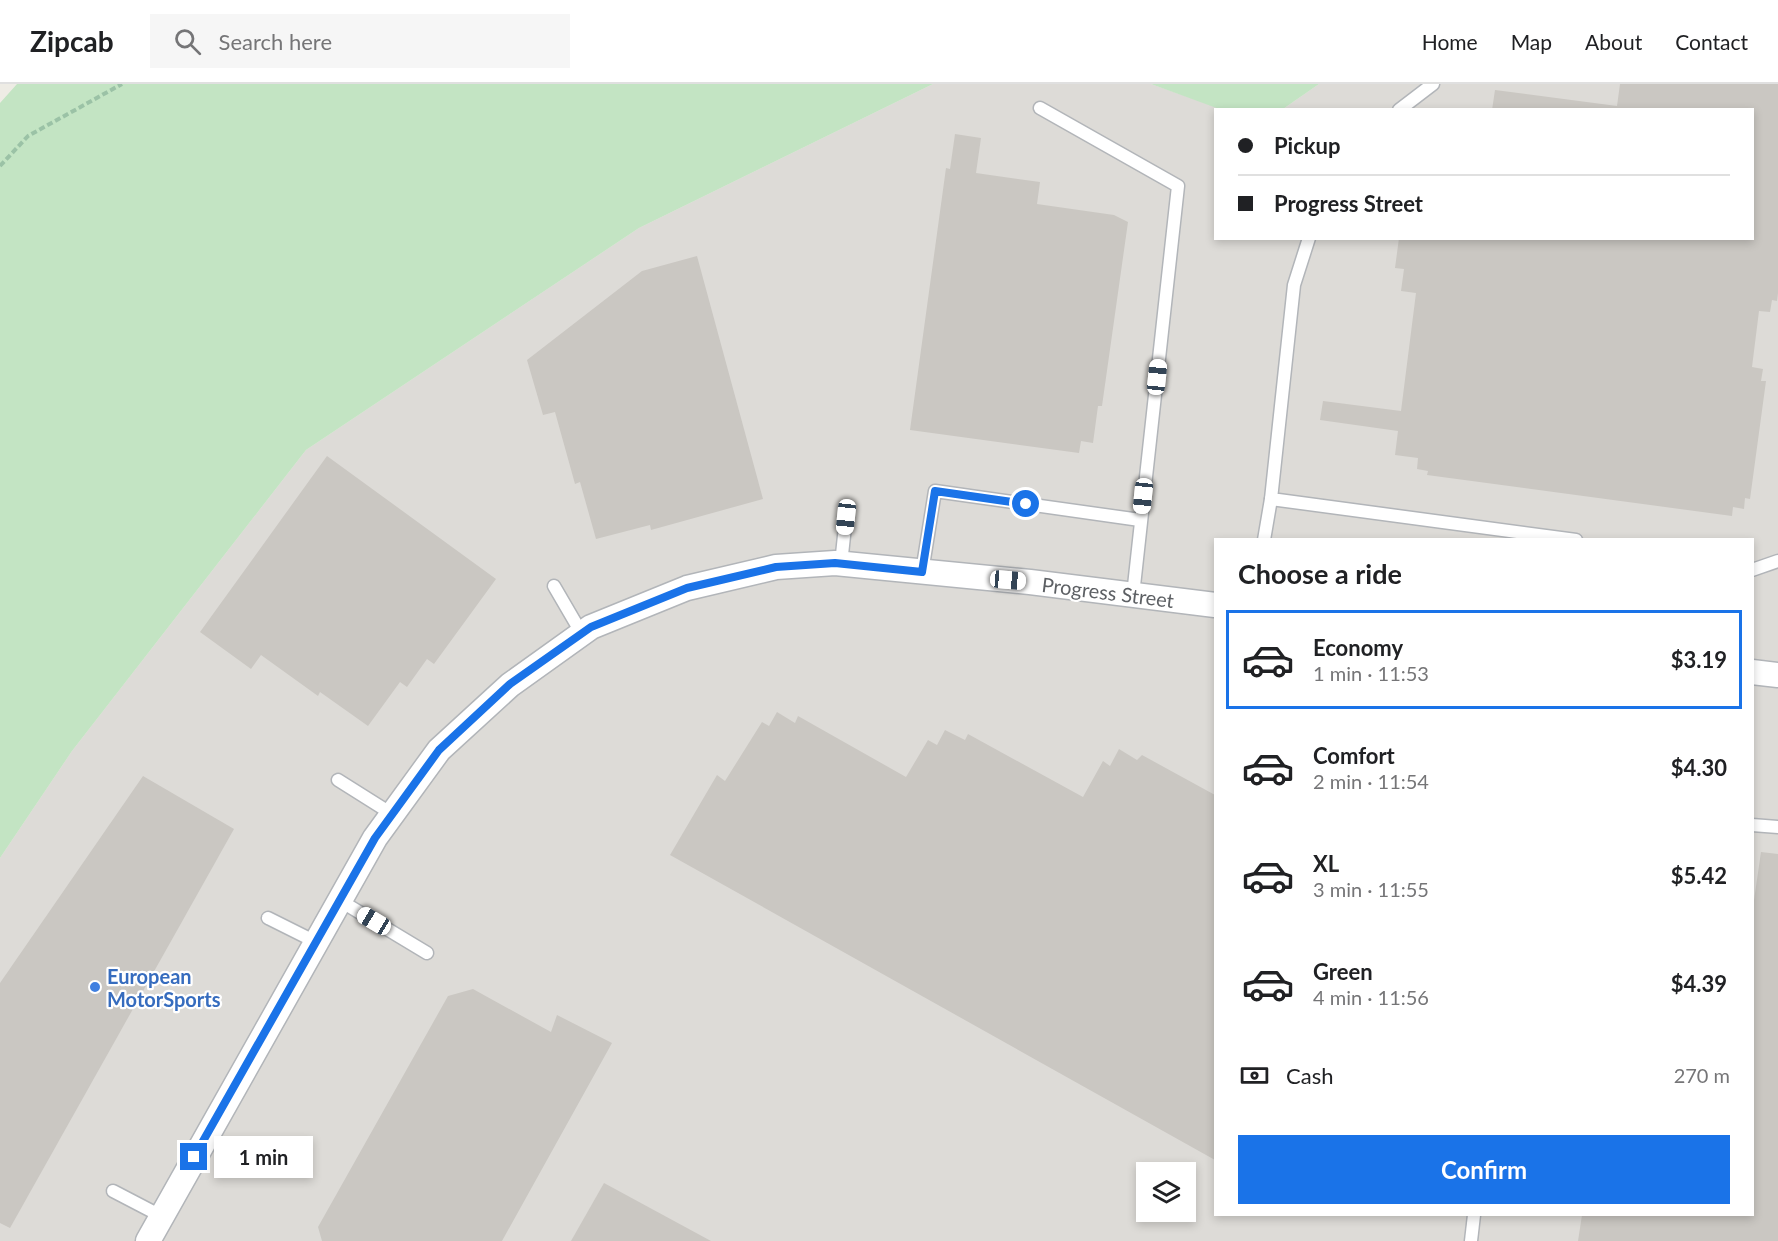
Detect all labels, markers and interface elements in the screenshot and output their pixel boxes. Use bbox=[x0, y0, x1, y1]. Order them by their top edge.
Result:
search box bbox=[150, 14, 570, 68]
text: Zipcab bbox=[30, 24, 114, 58]
icon: search bbox=[171, 25, 204, 58]
text: Search here bbox=[219, 28, 332, 55]
text: Home bbox=[1422, 29, 1478, 54]
text: Map bbox=[1511, 29, 1552, 54]
text: About bbox=[1585, 29, 1642, 54]
text: Contact bbox=[1675, 29, 1748, 54]
text: Pickup bbox=[1274, 132, 1340, 159]
text: Progress Street bbox=[1274, 190, 1423, 217]
car bbox=[1146, 358, 1168, 396]
car bbox=[1132, 477, 1154, 515]
route start bbox=[1012, 490, 1039, 517]
car bbox=[835, 498, 857, 536]
text: Choose a ride bbox=[1238, 557, 1402, 590]
car bbox=[989, 569, 1027, 591]
street label: Progress Street bbox=[1041, 572, 1175, 612]
icon: car bbox=[1241, 633, 1295, 687]
text: Economy bbox=[1313, 634, 1403, 661]
text: $3.19 bbox=[1671, 646, 1727, 673]
text: 1 min · 11:53 bbox=[1313, 661, 1429, 685]
icon: car bbox=[1241, 741, 1295, 795]
text: Comfort bbox=[1313, 742, 1395, 769]
text: $4.30 bbox=[1671, 754, 1727, 781]
text: 2 min · 11:54 bbox=[1313, 769, 1429, 793]
icon: car bbox=[1241, 849, 1295, 903]
text: XL bbox=[1313, 850, 1339, 877]
text: $5.42 bbox=[1671, 862, 1727, 889]
text: 3 min · 11:55 bbox=[1313, 877, 1429, 901]
car bbox=[354, 904, 394, 938]
icon: car bbox=[1241, 957, 1295, 1011]
text: Green bbox=[1313, 958, 1373, 985]
place label: European MotorSports bbox=[107, 964, 221, 1011]
text: $4.39 bbox=[1671, 970, 1727, 997]
marker: European MotorSports bbox=[88, 980, 102, 994]
text: 4 min · 11:56 bbox=[1313, 985, 1429, 1009]
icon: cash bbox=[1238, 1059, 1271, 1092]
text: Cash bbox=[1286, 1062, 1333, 1089]
text: 270 m bbox=[1674, 1063, 1730, 1087]
button: Confirm bbox=[1238, 1135, 1730, 1204]
callout: 1 min bbox=[215, 1136, 314, 1178]
route end bbox=[180, 1143, 207, 1170]
text: 1 min bbox=[239, 1145, 288, 1169]
map controls bbox=[1136, 1162, 1196, 1222]
button: layers bbox=[1136, 1162, 1196, 1222]

